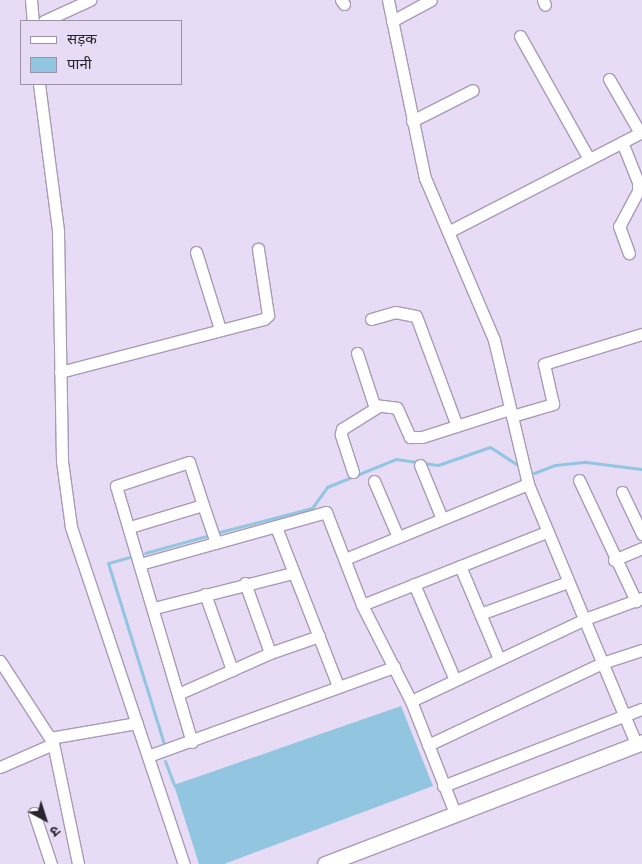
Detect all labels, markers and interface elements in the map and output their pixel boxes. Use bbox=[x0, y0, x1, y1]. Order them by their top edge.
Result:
legend bbox=[20, 20, 182, 85]
text: सड़क bbox=[67, 30, 97, 48]
text: पानी bbox=[67, 55, 92, 73]
north arrow bbox=[20, 794, 70, 844]
text: उ bbox=[46, 822, 64, 840]

